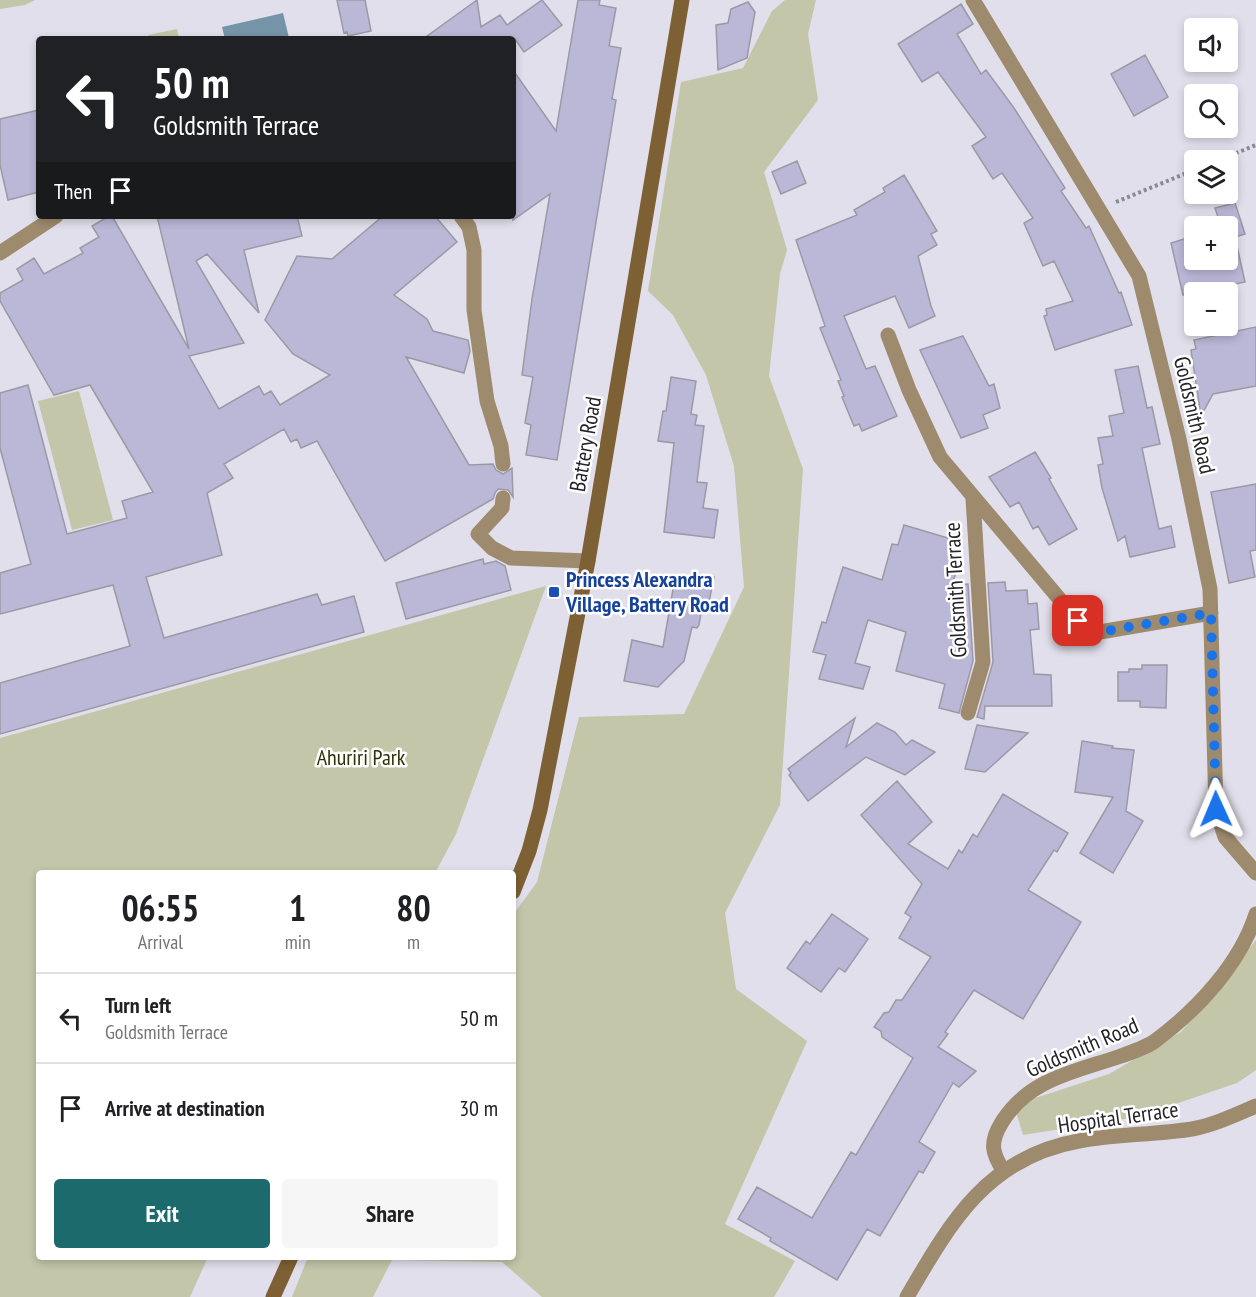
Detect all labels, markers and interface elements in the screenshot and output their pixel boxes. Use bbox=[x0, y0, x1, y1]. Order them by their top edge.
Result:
map controls bbox=[1184, 18, 1238, 336]
button: sound bbox=[1184, 18, 1238, 72]
text: 50 m bbox=[153, 55, 230, 110]
icon: left bbox=[54, 60, 132, 138]
button: search bbox=[1184, 84, 1238, 138]
text: Goldsmith Terrace bbox=[153, 108, 319, 142]
button: layers bbox=[1184, 150, 1238, 204]
icon: arrive bbox=[104, 174, 137, 207]
text: Then bbox=[54, 177, 92, 205]
button: + bbox=[1184, 216, 1238, 270]
button: − bbox=[1184, 282, 1238, 336]
street label: Goldsmith Road bbox=[1168, 354, 1222, 476]
street label: Battery Road bbox=[563, 394, 607, 494]
street label: Goldsmith Terrace bbox=[937, 522, 973, 658]
place label: Princess Alexandra Village, Battery Road bbox=[565, 565, 729, 618]
marker: Princess Alexandra Village, Battery Road bbox=[547, 585, 561, 599]
pin bbox=[1052, 595, 1103, 646]
icon: arrive bbox=[1061, 604, 1094, 637]
park label: Ahuriri Park bbox=[317, 743, 406, 771]
position arrow bbox=[1184, 777, 1248, 841]
text: 06:55 bbox=[121, 884, 199, 931]
text: 1 bbox=[289, 884, 306, 931]
text: 80 bbox=[396, 884, 431, 931]
text: Arrival bbox=[138, 929, 183, 955]
text: min bbox=[285, 929, 311, 955]
text: m bbox=[407, 929, 420, 955]
text: Turn left bbox=[105, 991, 171, 1019]
icon: left bbox=[54, 1002, 87, 1035]
text: 50 m bbox=[459, 1004, 498, 1032]
street label: Goldsmith Road bbox=[1022, 1011, 1142, 1083]
text: Goldsmith Terrace bbox=[105, 1019, 228, 1045]
icon: arrive bbox=[54, 1092, 87, 1125]
text: Arrive at destination bbox=[105, 1094, 265, 1122]
text: 30 m bbox=[459, 1094, 498, 1122]
street label: Hospital Terrace bbox=[1056, 1095, 1180, 1139]
button: Exit bbox=[54, 1179, 270, 1248]
button: Share bbox=[282, 1179, 498, 1248]

